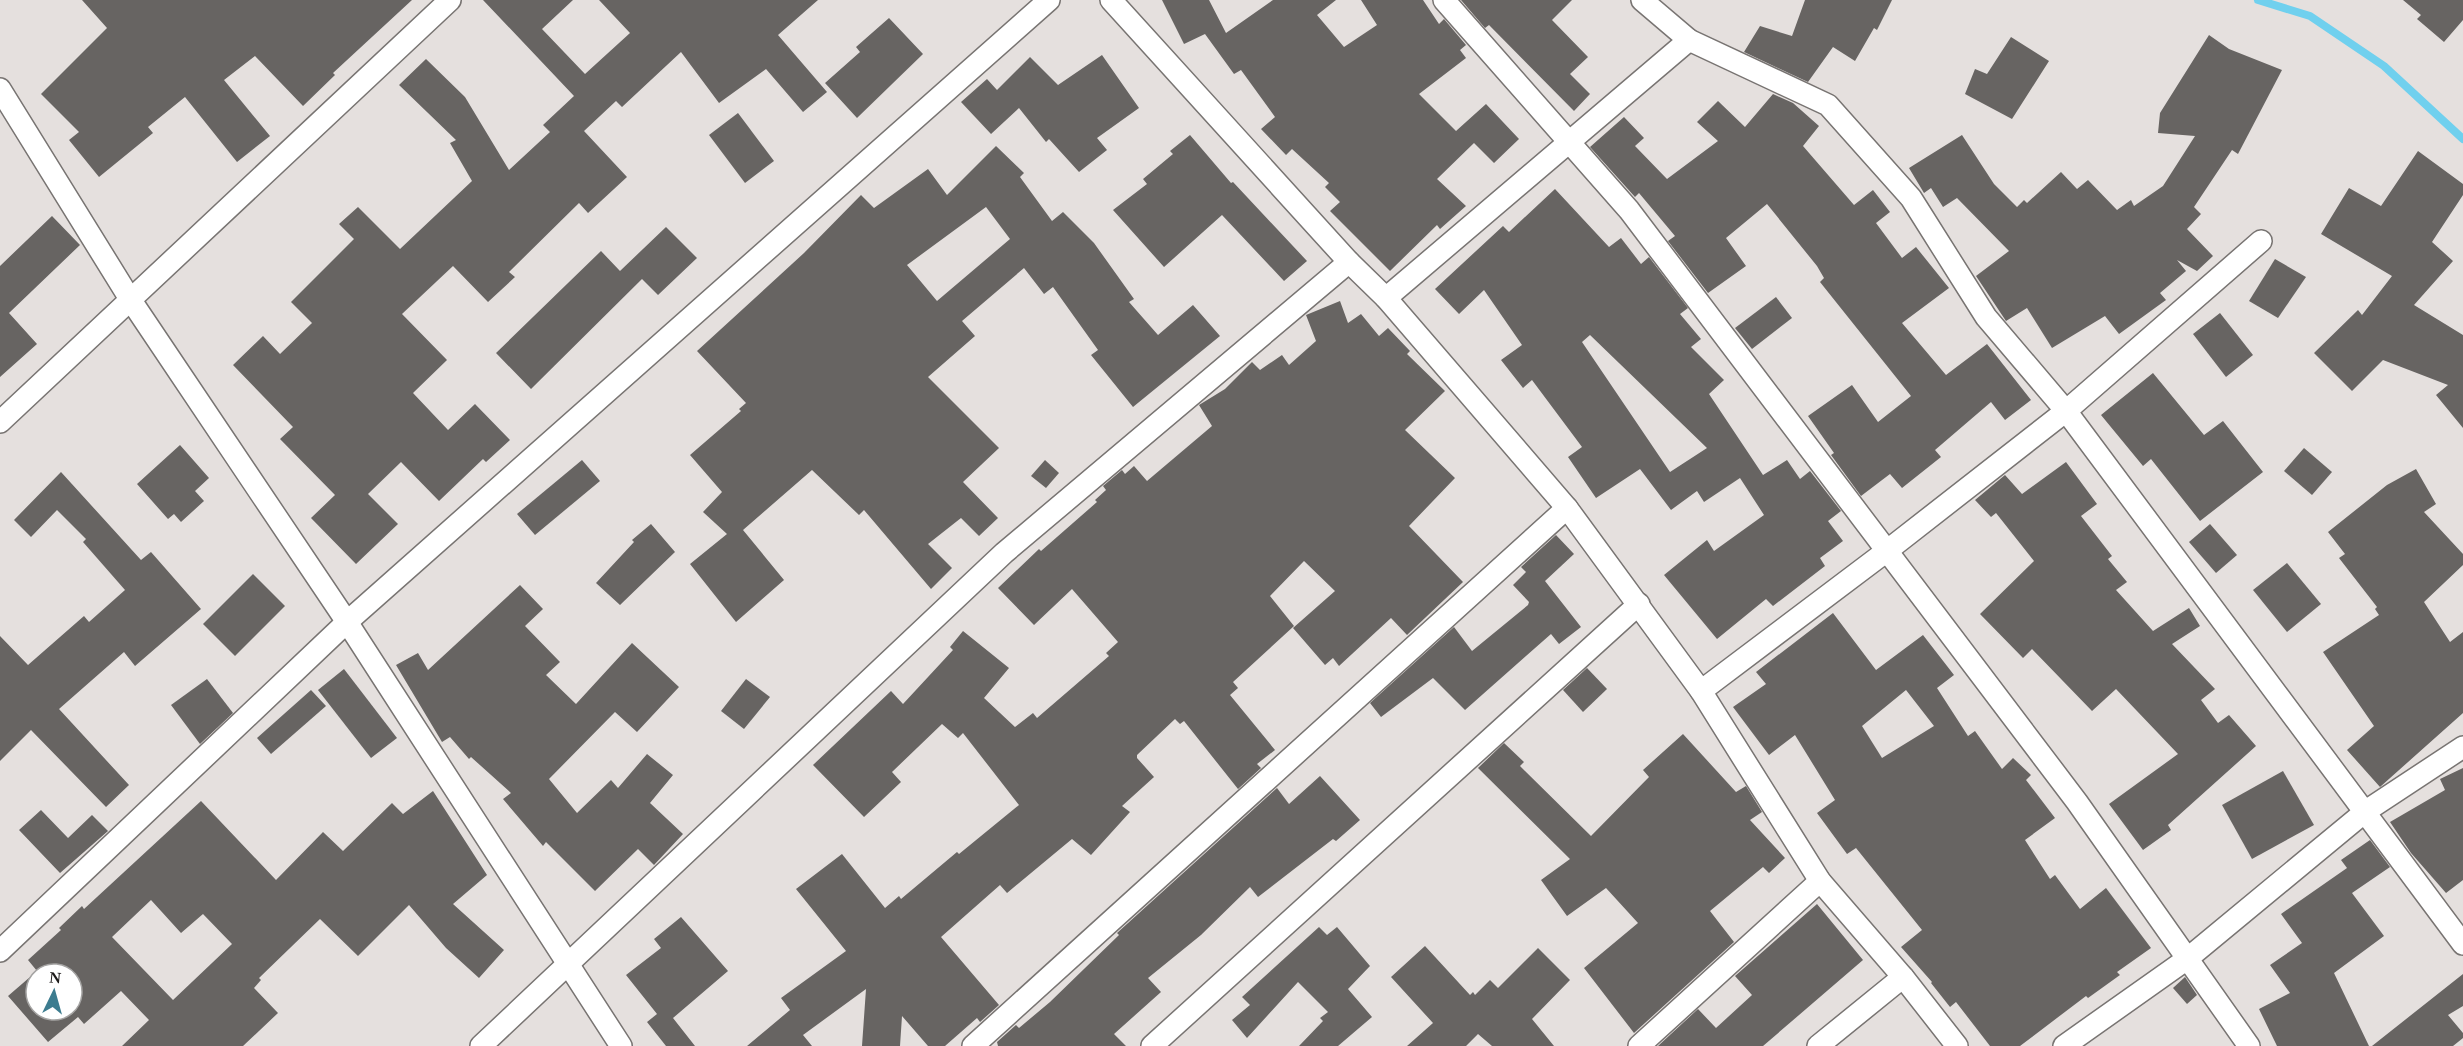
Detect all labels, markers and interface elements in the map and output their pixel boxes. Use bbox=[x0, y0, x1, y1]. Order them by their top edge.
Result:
north arrow bbox=[24, 962, 84, 1022]
text: N bbox=[49, 969, 62, 987]

